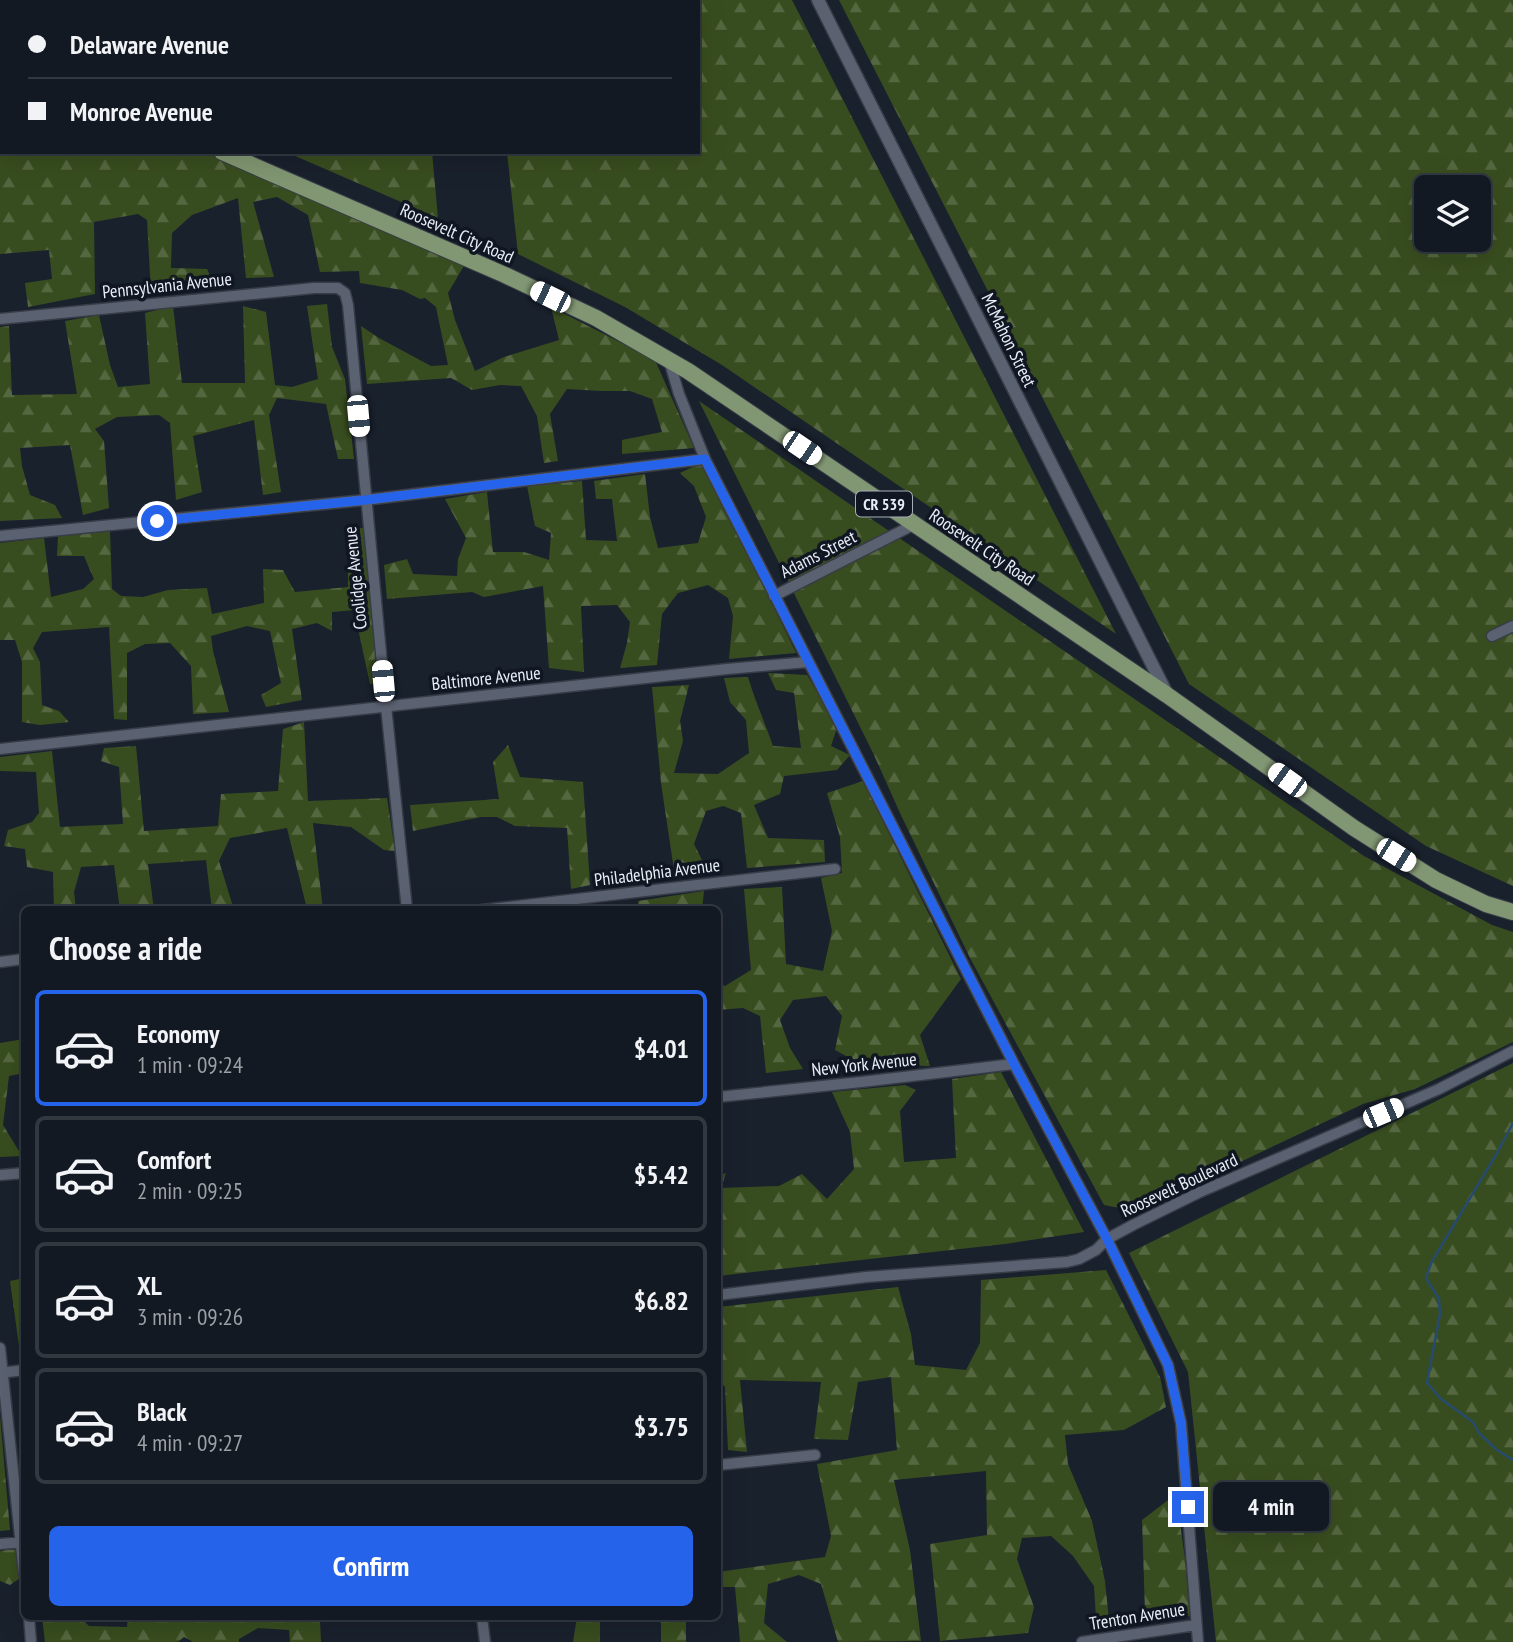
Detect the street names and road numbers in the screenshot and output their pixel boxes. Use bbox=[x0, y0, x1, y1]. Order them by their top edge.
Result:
street label: Roosevelt City Road bbox=[397, 198, 517, 268]
street label: Pennsylvania Avenue bbox=[101, 267, 233, 303]
street label: McMahon Street bbox=[976, 289, 1042, 391]
road number: CR 539 bbox=[856, 491, 912, 516]
street label: Roosevelt City Road bbox=[925, 503, 1039, 591]
street label: Coolidge Avenue bbox=[338, 525, 372, 631]
street label: Adams Street bbox=[776, 525, 860, 583]
street label: Baltimore Avenue bbox=[430, 661, 542, 695]
street label: Philadelphia Avenue bbox=[593, 853, 721, 891]
street label: New York Avenue bbox=[810, 1047, 918, 1081]
street label: Roosevelt Boulevard bbox=[1117, 1148, 1241, 1222]
street label: Trenton Avenue bbox=[1088, 1597, 1186, 1635]

